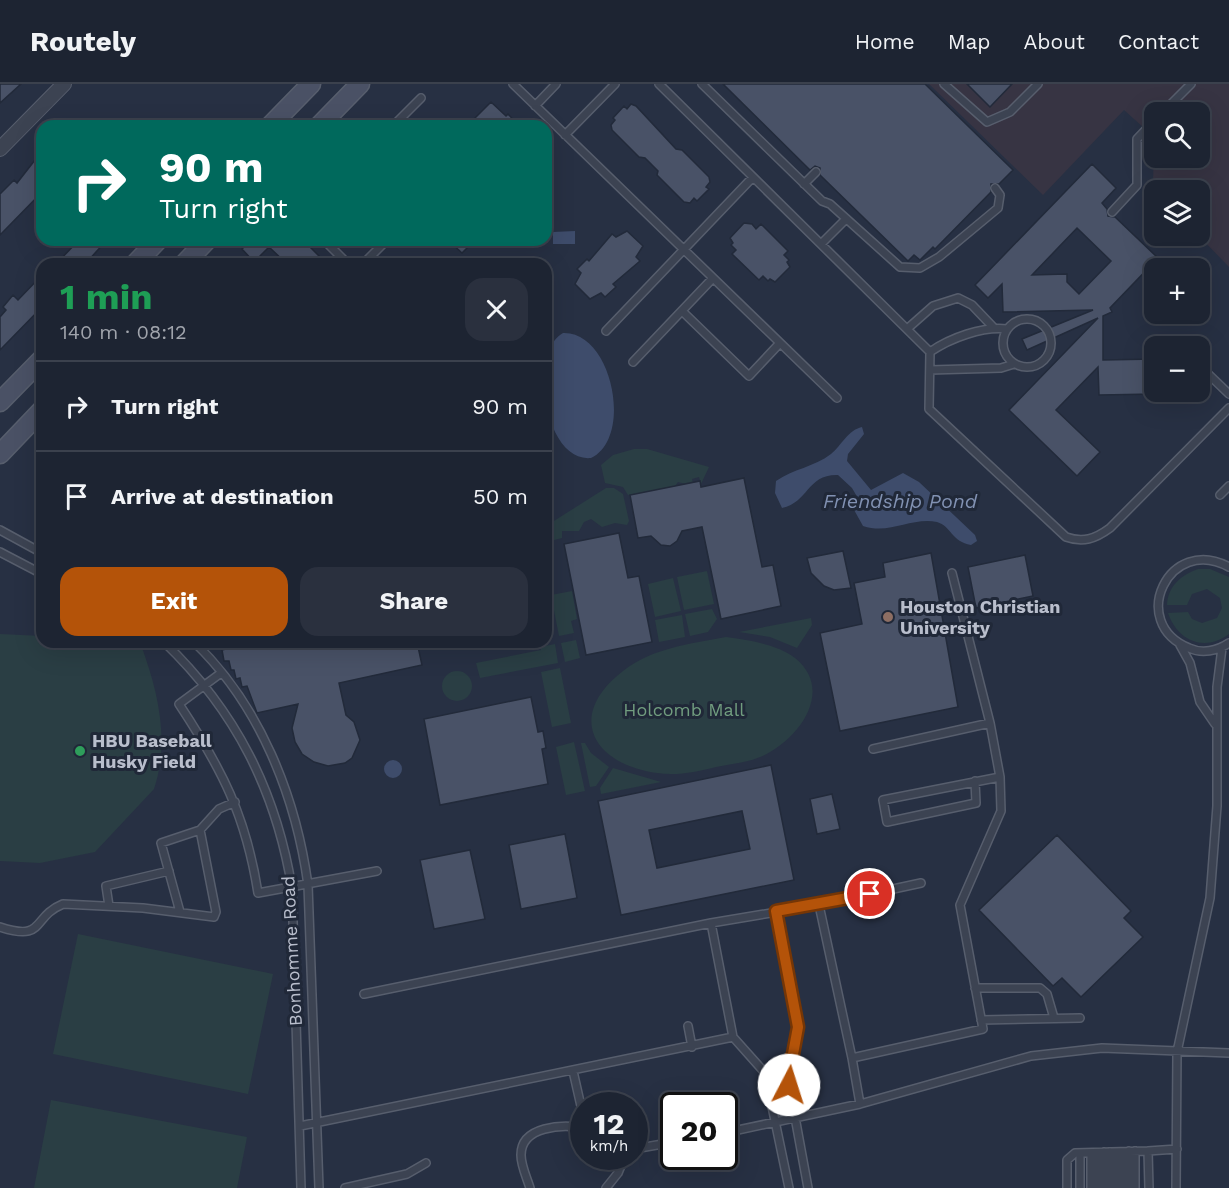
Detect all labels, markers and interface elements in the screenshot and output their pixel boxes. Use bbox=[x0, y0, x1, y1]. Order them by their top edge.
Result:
text: Routely bbox=[30, 25, 136, 58]
text: Home bbox=[855, 29, 915, 54]
text: Map bbox=[948, 29, 991, 54]
text: About bbox=[1024, 29, 1085, 54]
text: Contact bbox=[1118, 29, 1199, 54]
map controls bbox=[1144, 102, 1210, 402]
button: search bbox=[1144, 102, 1210, 168]
text: 90 m bbox=[159, 143, 263, 192]
icon: right bbox=[60, 144, 138, 222]
button: layers bbox=[1144, 180, 1210, 246]
text: Turn right bbox=[159, 193, 288, 225]
button: + bbox=[1144, 258, 1210, 324]
text: 1 min bbox=[60, 276, 152, 318]
button: close bbox=[465, 278, 528, 341]
text: 140 m · 08:12 bbox=[60, 320, 187, 344]
button: − bbox=[1144, 336, 1210, 402]
icon: right bbox=[60, 390, 93, 423]
text: Turn right bbox=[111, 394, 218, 419]
text: 90 m bbox=[472, 394, 528, 419]
icon: arrive bbox=[60, 480, 93, 513]
text: Arrive at destination bbox=[111, 484, 334, 509]
text: 50 m bbox=[473, 484, 528, 509]
water label: Friendship Pond bbox=[823, 489, 978, 513]
button: Exit bbox=[60, 567, 288, 636]
button: Share bbox=[300, 567, 528, 636]
place label: Houston Christian University bbox=[900, 596, 1060, 638]
marker: Houston Christian University bbox=[881, 610, 895, 624]
park label: Holcomb Mall bbox=[623, 699, 745, 720]
place label: HBU Baseball Husky Field bbox=[92, 730, 212, 772]
marker: HBU Baseball Husky Field bbox=[73, 744, 87, 758]
pin bbox=[844, 868, 895, 919]
street label: Bonhomme Road bbox=[277, 875, 306, 1027]
icon: arrive bbox=[853, 877, 886, 910]
position arrow bbox=[757, 1053, 821, 1117]
speed limit sign: 20 bbox=[660, 1092, 738, 1170]
text: 12 bbox=[594, 1106, 624, 1141]
text: km/h bbox=[590, 1137, 628, 1155]

